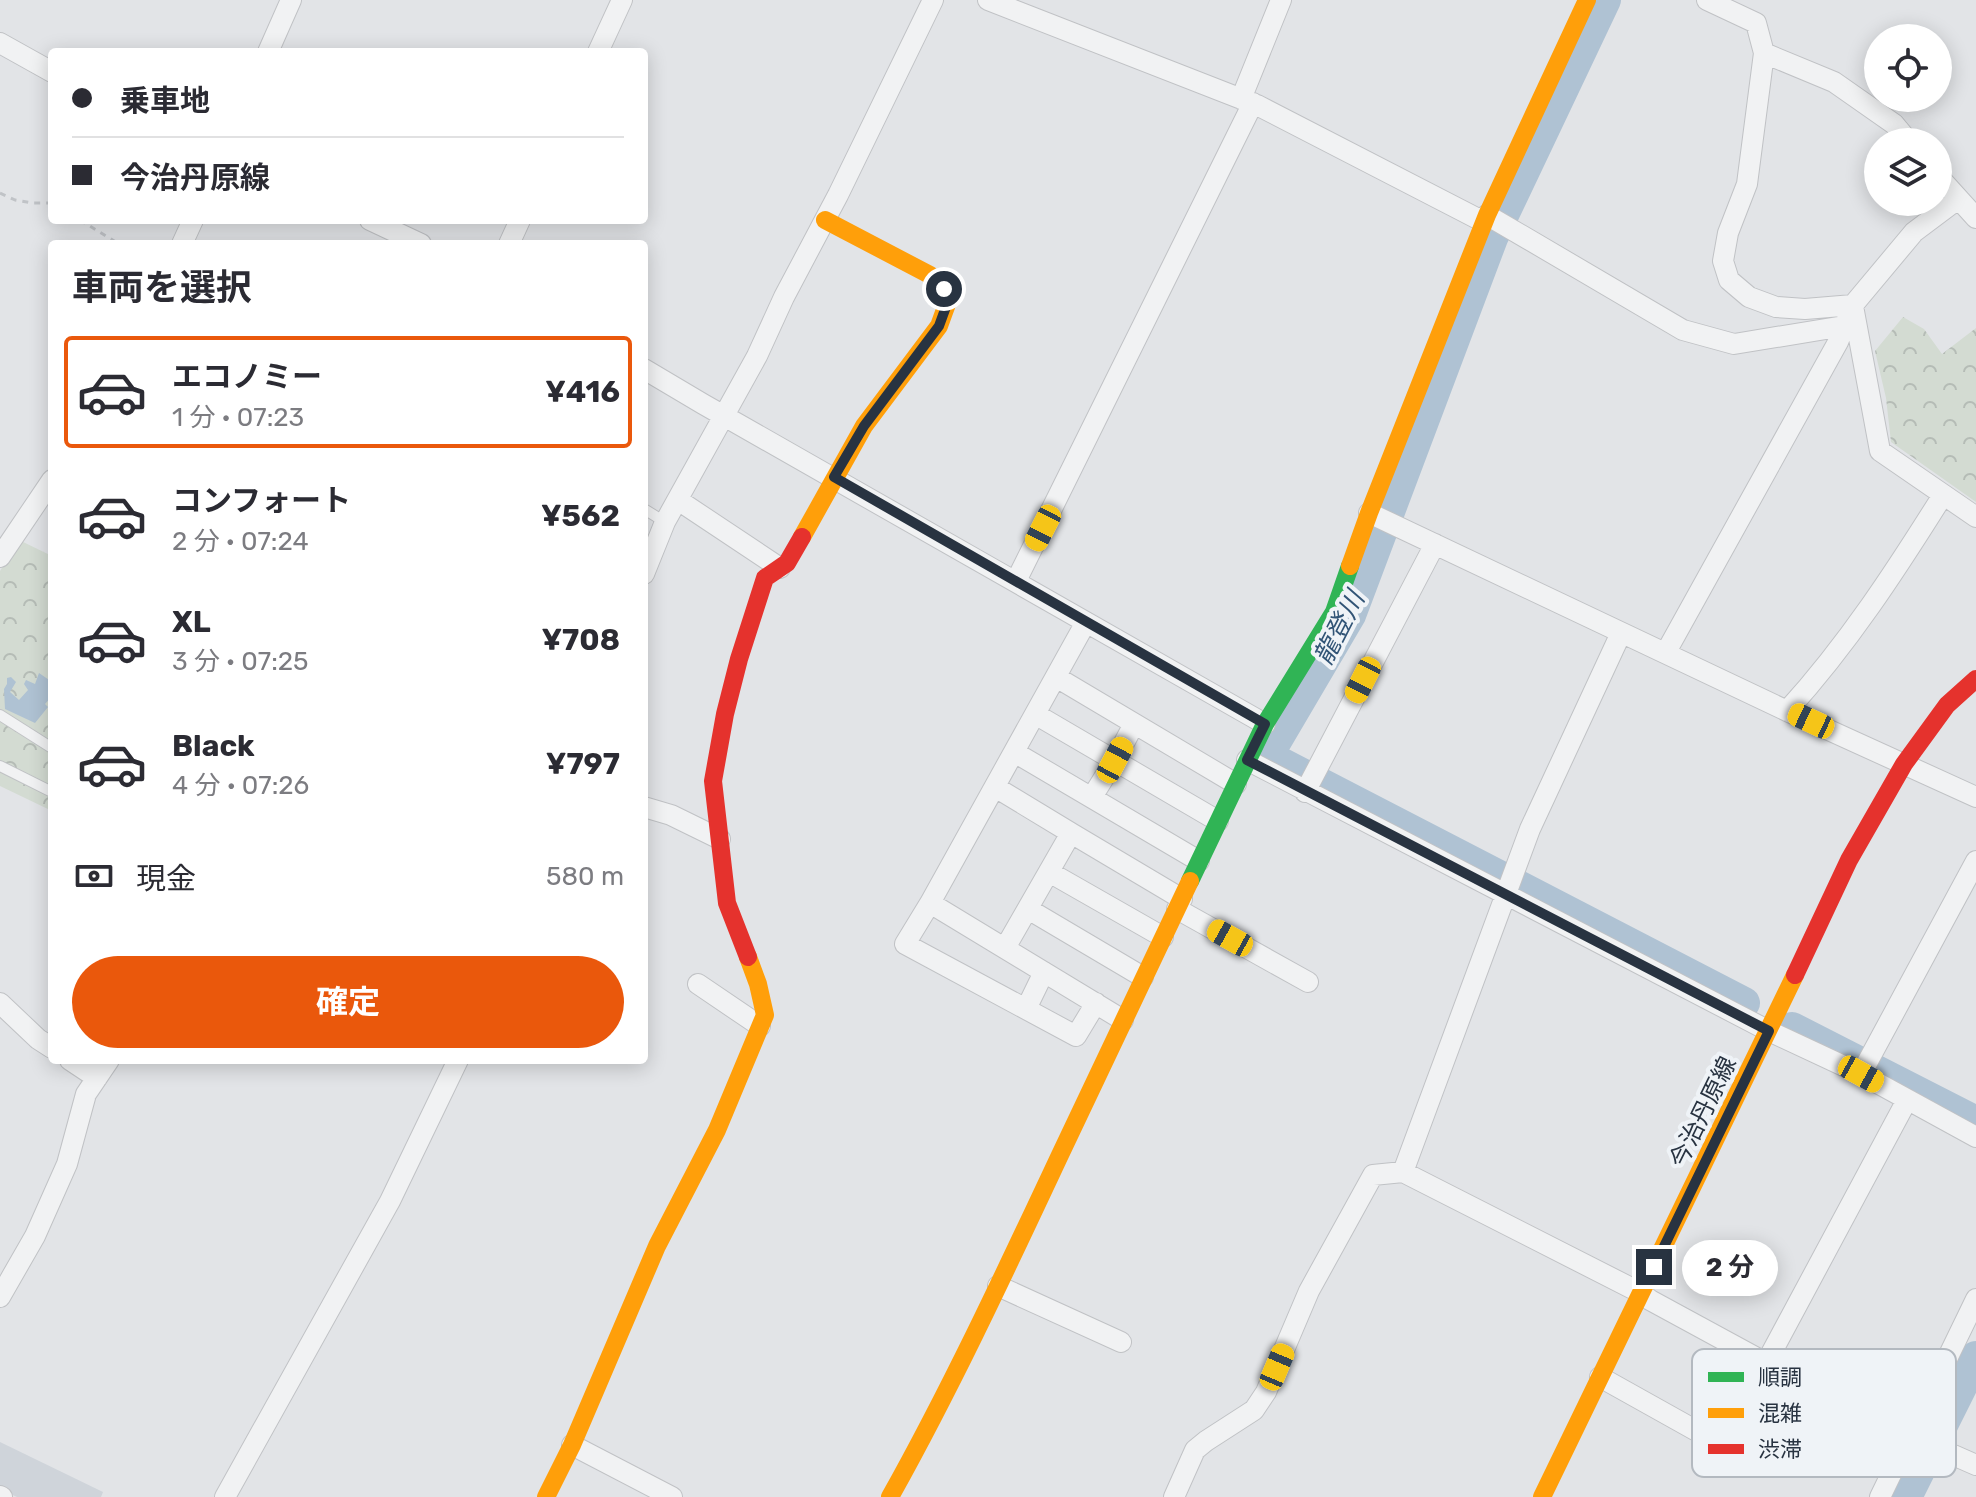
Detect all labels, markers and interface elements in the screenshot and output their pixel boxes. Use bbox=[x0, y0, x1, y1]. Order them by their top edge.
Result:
map controls bbox=[1864, 24, 1952, 216]
button: locate bbox=[1864, 24, 1952, 112]
text: 乗車地 bbox=[120, 83, 210, 119]
button: layers bbox=[1864, 128, 1952, 216]
text: 今治丹原線 bbox=[120, 160, 270, 196]
text: 車両を選択 bbox=[72, 266, 252, 309]
route start bbox=[926, 271, 962, 307]
icon: car bbox=[76, 356, 148, 428]
text: エコノミー bbox=[172, 359, 322, 395]
text: ¥416 bbox=[545, 374, 620, 410]
text: 1 分 · 07:23 bbox=[172, 402, 304, 433]
icon: car bbox=[76, 480, 148, 552]
text: コンフォート bbox=[172, 483, 351, 519]
text: ¥562 bbox=[541, 498, 620, 534]
car bbox=[1021, 501, 1065, 555]
text: 2 分 · 07:24 bbox=[172, 526, 309, 557]
water label: 龍登川 bbox=[1308, 584, 1372, 670]
icon: car bbox=[76, 604, 148, 676]
text: XL bbox=[172, 604, 211, 640]
text: ¥708 bbox=[541, 622, 620, 658]
text: 3 分 · 07:25 bbox=[172, 646, 309, 677]
car bbox=[1341, 653, 1385, 707]
car bbox=[1784, 700, 1838, 742]
icon: car bbox=[76, 728, 148, 800]
text: Black bbox=[172, 728, 255, 764]
car bbox=[1093, 733, 1137, 787]
text: ¥797 bbox=[546, 746, 620, 782]
text: 4 分 · 07:26 bbox=[172, 770, 309, 801]
icon: cash bbox=[72, 854, 116, 898]
text: 現金 bbox=[136, 861, 196, 897]
text: 580 m bbox=[546, 861, 624, 892]
car bbox=[1203, 916, 1257, 960]
button: 確定 bbox=[72, 956, 624, 1048]
street label: 今治丹原線 bbox=[1664, 1052, 1742, 1172]
car bbox=[1834, 1052, 1888, 1096]
callout: 2 分 bbox=[1682, 1239, 1778, 1295]
route end bbox=[1636, 1249, 1672, 1285]
text: 2 分 bbox=[1706, 1252, 1754, 1283]
car bbox=[1257, 1340, 1297, 1394]
legend bbox=[1692, 1349, 1956, 1477]
text: 順調 bbox=[1758, 1364, 1802, 1391]
text: 混雑 bbox=[1758, 1400, 1802, 1427]
text: 渋滞 bbox=[1758, 1436, 1802, 1463]

